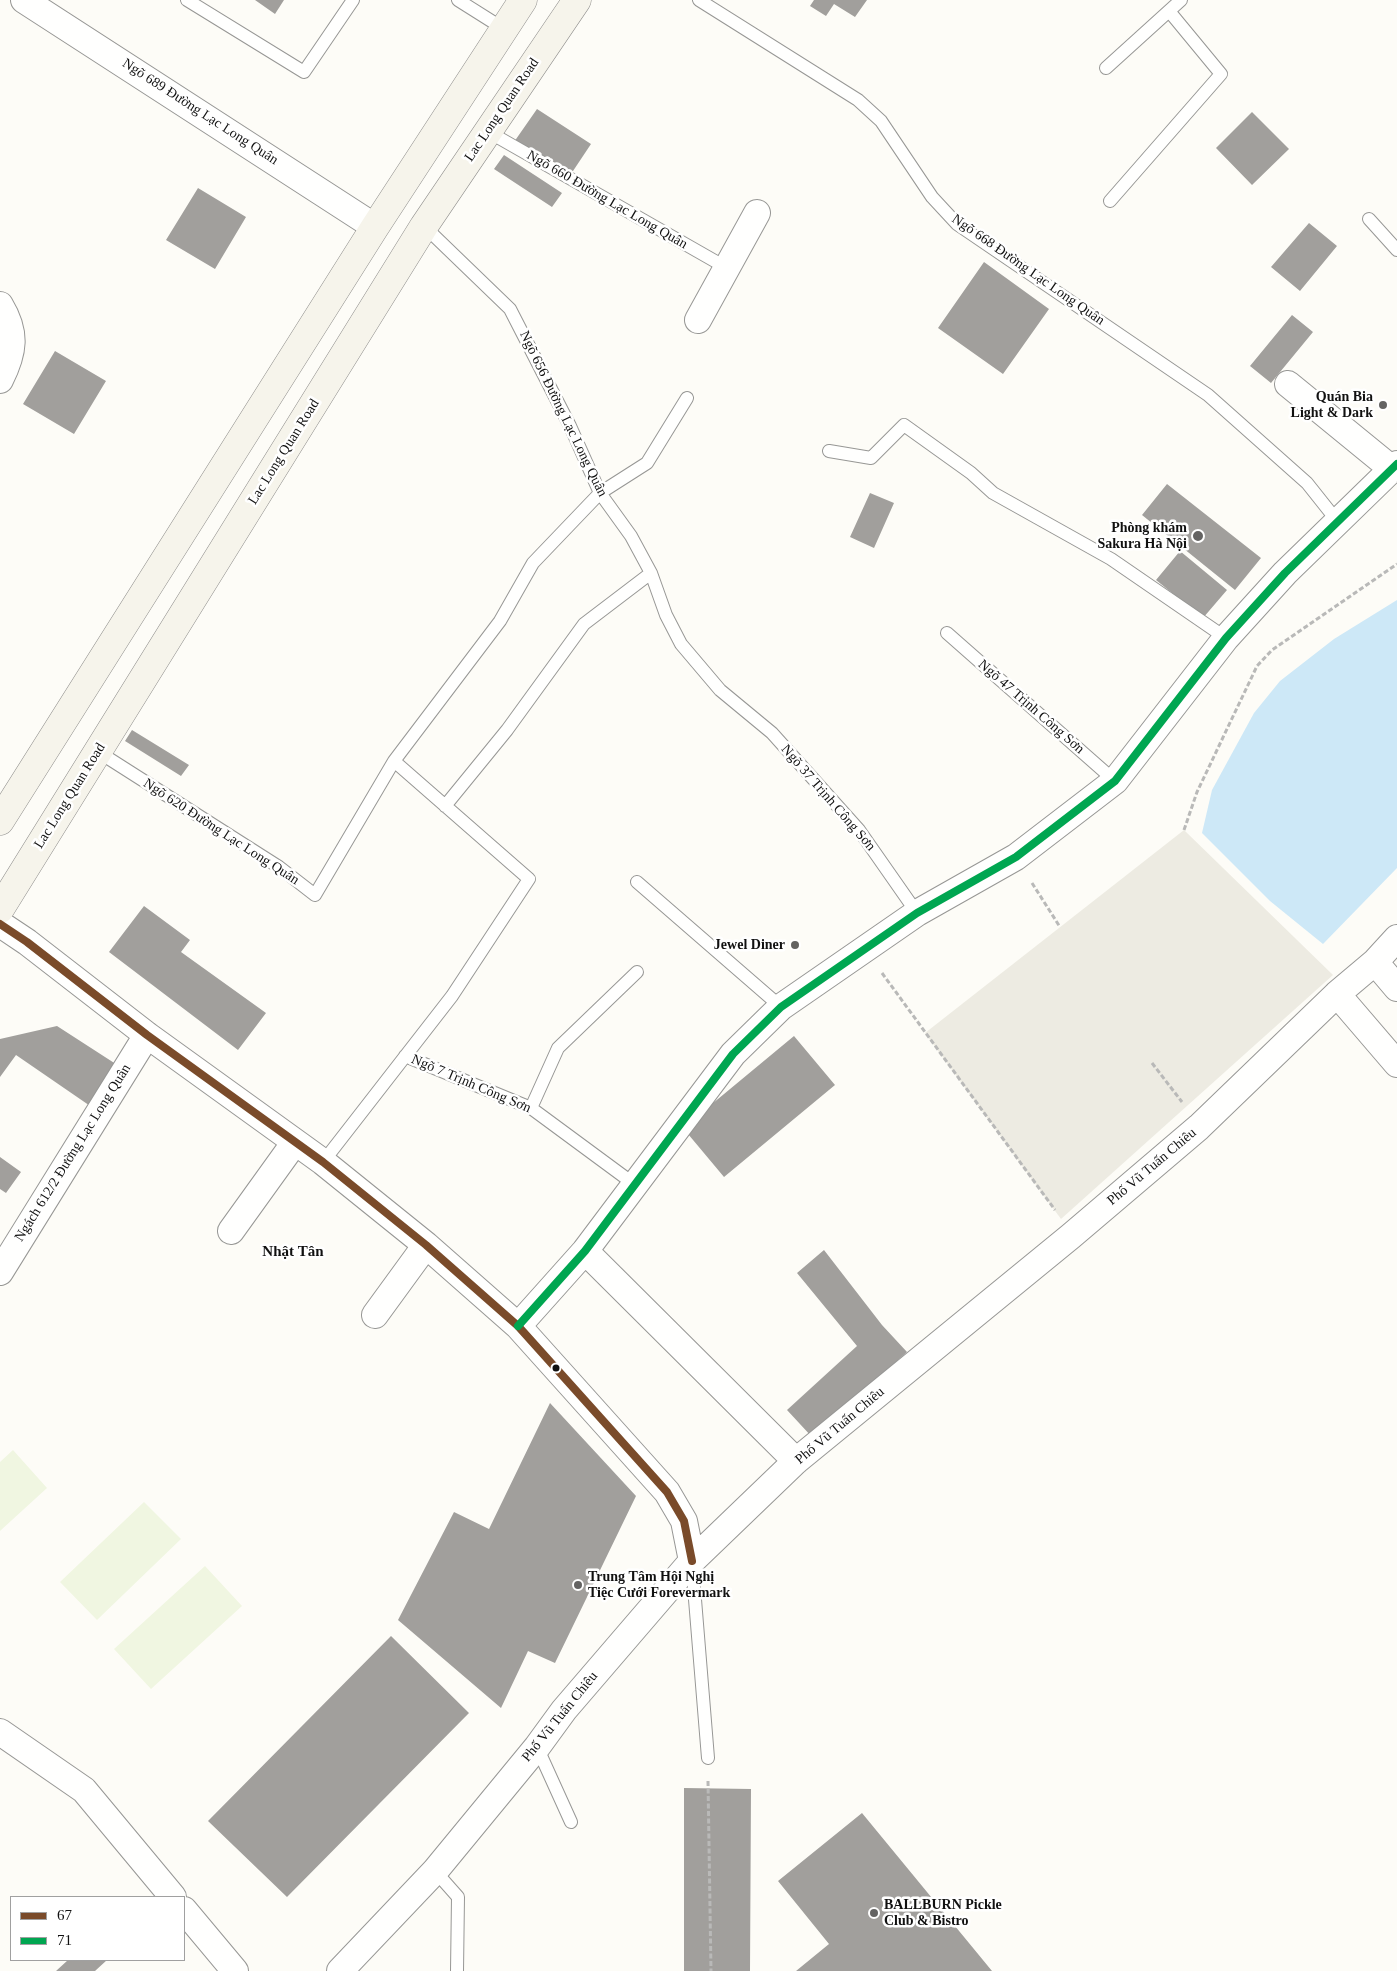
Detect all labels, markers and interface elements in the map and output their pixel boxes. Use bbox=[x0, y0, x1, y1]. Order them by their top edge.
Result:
street label: Ngõ 689 Đường Lạc Long Quân bbox=[119, 55, 281, 169]
street label: Lac Long Quan Road bbox=[461, 55, 543, 165]
street label: Ngõ 660 Đường Lạc Long Quân bbox=[524, 147, 690, 253]
street label: Ngõ 668 Đường Lạc Long Quân bbox=[948, 211, 1108, 329]
street label: Ngõ 656 Đường Lạc Long Quân bbox=[515, 328, 611, 500]
place label: Quán Bia Light & Dark bbox=[1291, 389, 1373, 422]
street label: Lac Long Quan Road bbox=[245, 396, 323, 508]
marker: Quán Bia Light & Dark bbox=[1377, 399, 1389, 411]
place label: Phòng khám Sakura Hà Nội bbox=[1098, 520, 1187, 552]
marker: Phòng khám Sakura Hà Nội bbox=[1191, 529, 1205, 543]
street label: Ngõ 47 Trịnh Công Sơn bbox=[974, 656, 1088, 758]
street label: Lac Long Quan Road bbox=[31, 740, 109, 852]
street label: Ngõ 37 Trịnh Công Sơn bbox=[777, 741, 879, 855]
street label: Ngõ 620 Đường Lạc Long Quân bbox=[140, 775, 302, 889]
place label: Jewel Diner bbox=[714, 937, 785, 953]
marker: Jewel Diner bbox=[789, 939, 801, 951]
street label: Ngõ 7 Trịnh Công Sơn bbox=[409, 1051, 533, 1117]
street label: Ngách 612/2 Đường Lạc Long Quân bbox=[11, 1061, 135, 1245]
street label: Phố Vũ Tuấn Chiêu bbox=[1104, 1125, 1200, 1209]
district label: Nhật Tân bbox=[262, 1243, 324, 1261]
unlabelled marker bbox=[551, 1363, 561, 1373]
street label: Phố Vũ Tuấn Chiêu bbox=[792, 1384, 888, 1468]
place label: Trung Tâm Hội Nghị Tiệc Cưới Forevermark bbox=[588, 1569, 730, 1601]
marker: Trung Tâm Hội Nghị Tiệc Cưới Forevermark bbox=[572, 1579, 584, 1591]
street label: Phố Vũ Tuấn Chiêu bbox=[519, 1669, 601, 1765]
legend bbox=[10, 1896, 185, 1961]
place label: BALLBURN Pickle Club & Bistro bbox=[884, 1897, 1002, 1930]
text: 67 bbox=[57, 1907, 72, 1923]
marker: BALLBURN Pickle Club & Bistro bbox=[868, 1907, 880, 1919]
text: 71 bbox=[57, 1932, 72, 1948]

